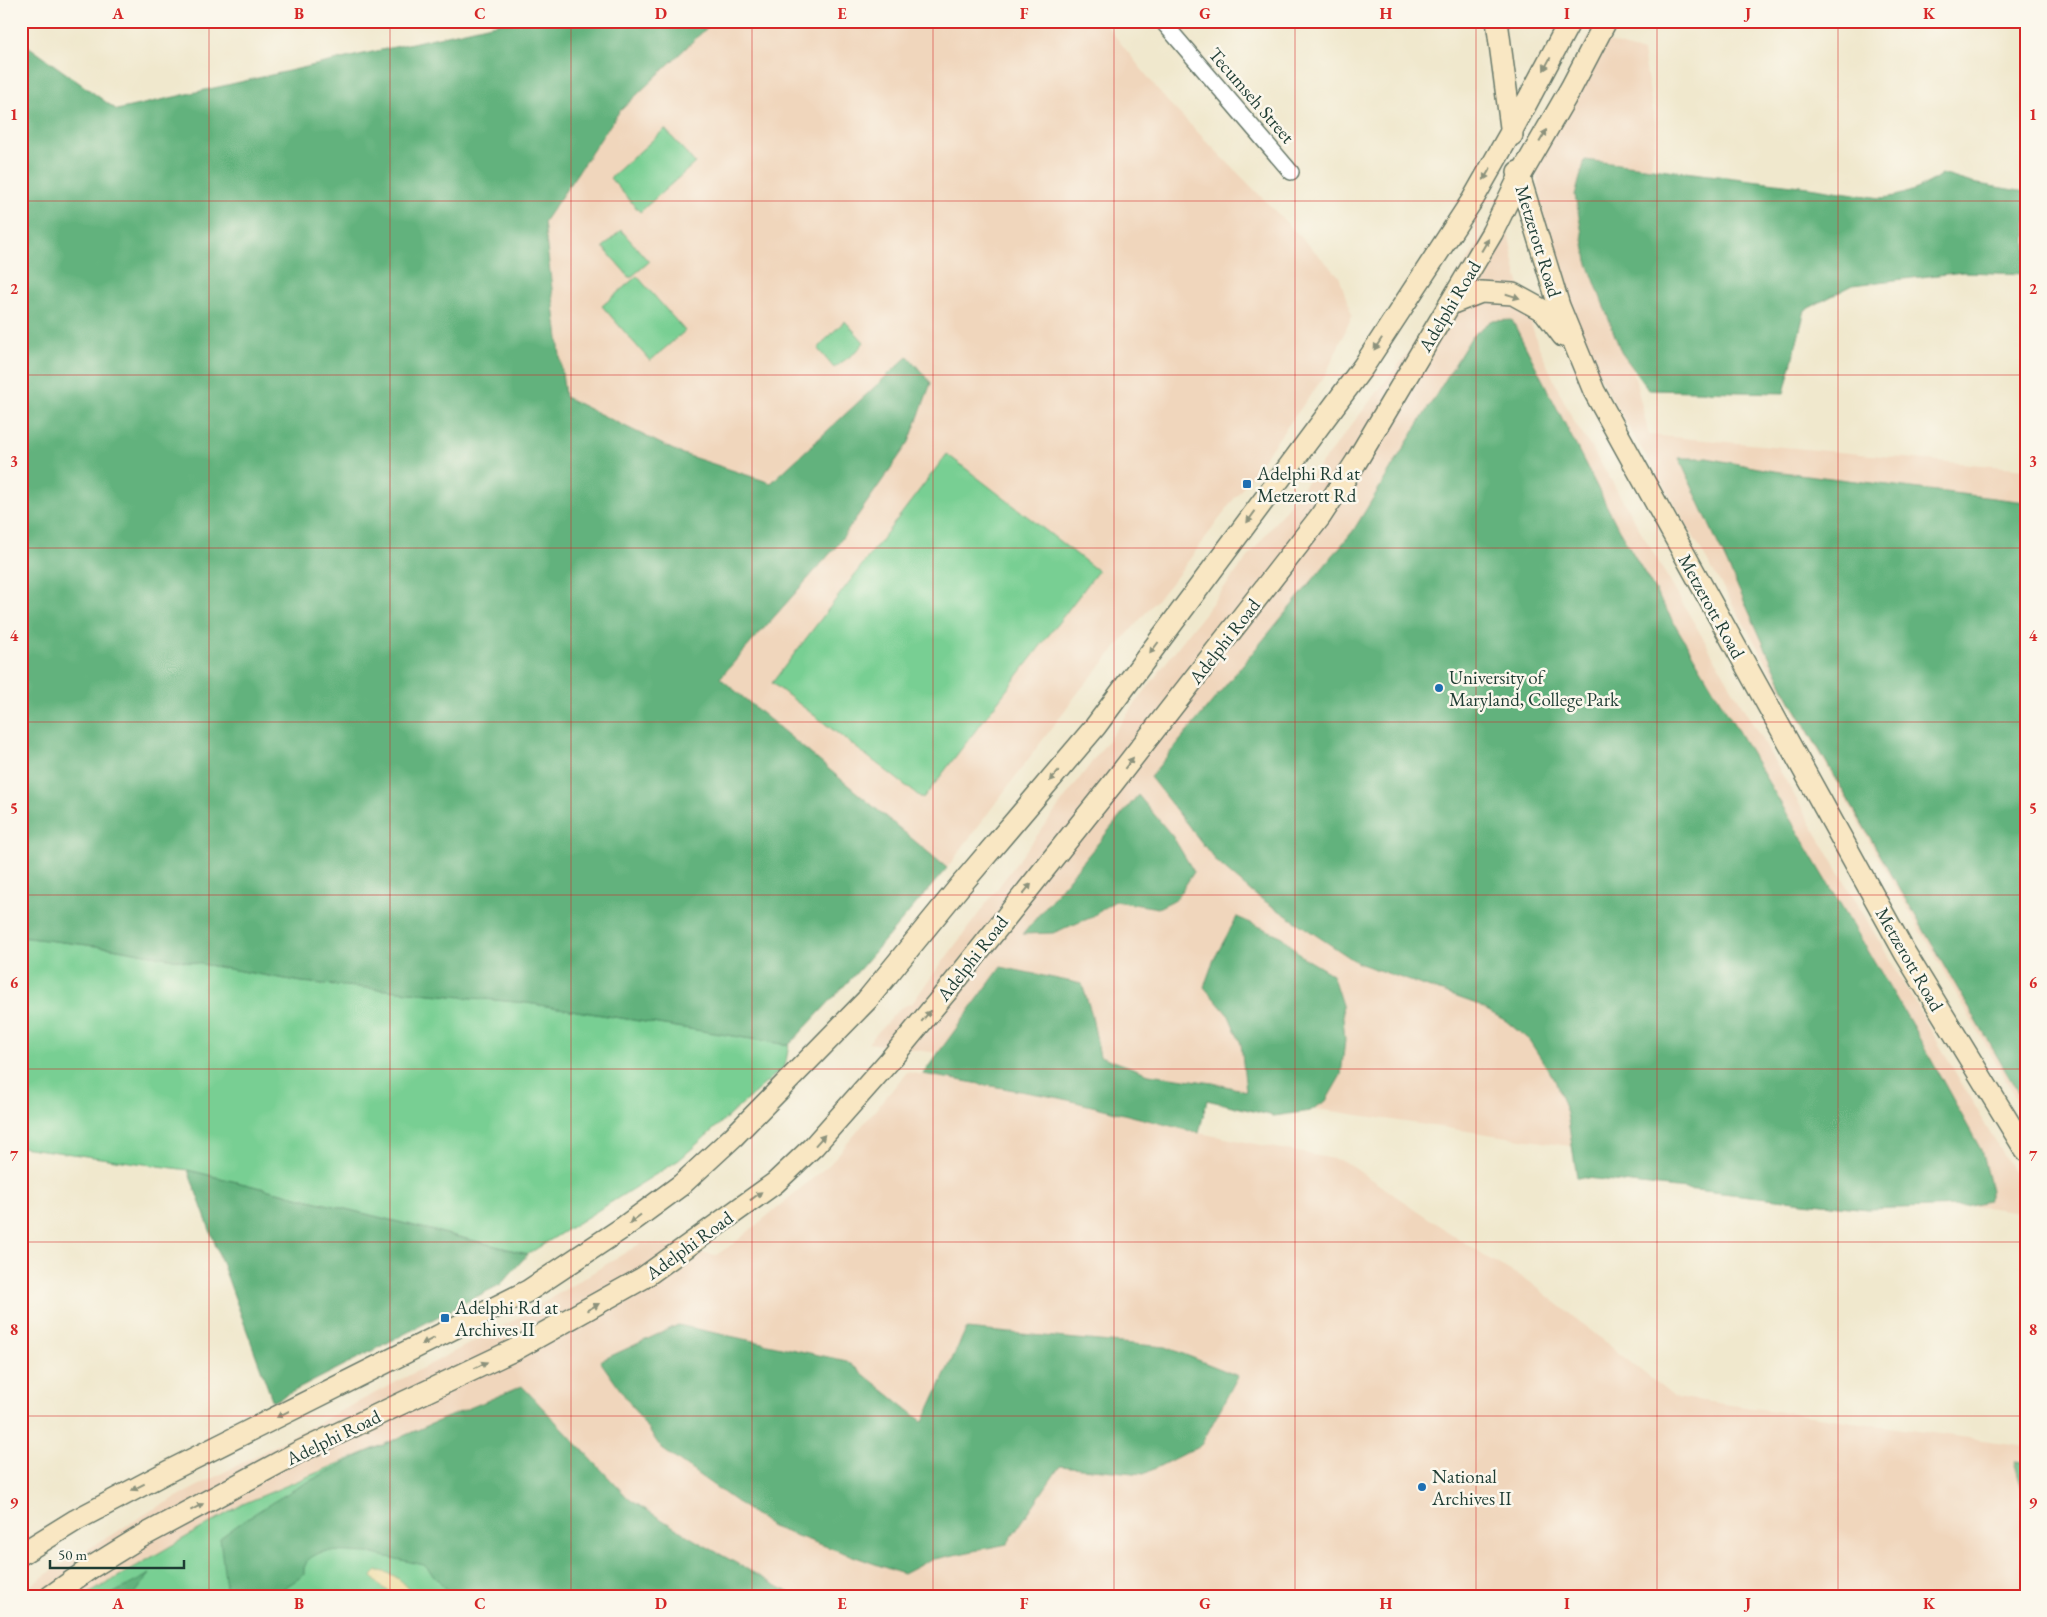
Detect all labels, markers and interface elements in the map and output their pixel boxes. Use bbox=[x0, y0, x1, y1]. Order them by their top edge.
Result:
text: A bbox=[111, 3, 124, 24]
text: B bbox=[294, 3, 304, 24]
text: C bbox=[474, 3, 486, 24]
text: D bbox=[655, 3, 667, 24]
text: E bbox=[837, 3, 847, 24]
text: F bbox=[1020, 3, 1029, 24]
text: G bbox=[1199, 3, 1211, 24]
text: H bbox=[1380, 3, 1393, 24]
text: I bbox=[1564, 3, 1570, 24]
text: J bbox=[1743, 3, 1751, 24]
text: K bbox=[1923, 3, 1936, 24]
street label: Tecumseh Street bbox=[1203, 42, 1300, 149]
one-way arrow bbox=[1543, 57, 1551, 72]
text: 1 bbox=[10, 104, 18, 125]
text: 1 bbox=[2029, 104, 2037, 125]
one-way arrow bbox=[1539, 129, 1548, 142]
one-way arrow bbox=[1483, 168, 1492, 181]
street label: Metzerott Road bbox=[1510, 182, 1568, 301]
one-way arrow bbox=[1481, 238, 1490, 251]
street label: Adelphi Road bbox=[1412, 256, 1487, 357]
text: 2 bbox=[10, 278, 19, 299]
text: 2 bbox=[2029, 278, 2038, 299]
one-way arrow bbox=[1506, 293, 1521, 300]
one-way arrow bbox=[1373, 337, 1383, 351]
text: 3 bbox=[10, 451, 18, 472]
text: 3 bbox=[2029, 451, 2037, 472]
place label: Adelphi Rd at Metzerott Rd bbox=[1256, 461, 1360, 508]
marker: Adelphi Rd at Metzerott Rd bbox=[1241, 478, 1253, 490]
one-way arrow bbox=[1246, 510, 1256, 524]
street label: Metzerott Road bbox=[1673, 549, 1751, 663]
street label: Adelphi Road bbox=[1182, 593, 1266, 690]
text: 4 bbox=[10, 625, 19, 646]
text: 4 bbox=[2029, 625, 2038, 646]
one-way arrow bbox=[1149, 641, 1159, 655]
place label: University of Maryland, College Park bbox=[1449, 665, 1620, 712]
marker: University of Maryland, College Park bbox=[1433, 682, 1445, 694]
one-way arrow bbox=[1124, 756, 1134, 770]
one-way arrow bbox=[1049, 770, 1060, 782]
text: 5 bbox=[10, 798, 18, 819]
text: 5 bbox=[2029, 798, 2037, 819]
one-way arrow bbox=[1021, 883, 1032, 896]
street label: Metzerott Road bbox=[1870, 903, 1950, 1016]
street label: Adelphi Road bbox=[930, 910, 1014, 1007]
text: 6 bbox=[10, 972, 19, 993]
text: 6 bbox=[2029, 972, 2038, 993]
one-way arrow bbox=[920, 1010, 931, 1023]
one-way arrow bbox=[814, 1134, 826, 1146]
text: 7 bbox=[10, 1145, 19, 1166]
text: 7 bbox=[2029, 1145, 2038, 1166]
one-way arrow bbox=[749, 1191, 763, 1201]
street label: Adelphi Road bbox=[640, 1205, 738, 1286]
one-way arrow bbox=[629, 1214, 642, 1225]
place label: Adelphi Rd at Archives II bbox=[454, 1295, 558, 1342]
one-way arrow bbox=[586, 1302, 599, 1311]
marker: Adelphi Rd at Archives II bbox=[439, 1312, 451, 1324]
text: 8 bbox=[10, 1319, 18, 1340]
text: 8 bbox=[2029, 1319, 2037, 1340]
one-way arrow bbox=[421, 1337, 435, 1345]
one-way arrow bbox=[474, 1361, 488, 1369]
street label: Adelphi Road bbox=[281, 1404, 385, 1472]
one-way arrow bbox=[275, 1410, 290, 1418]
place label: National Archives II bbox=[1431, 1464, 1512, 1511]
marker: National Archives II bbox=[1416, 1481, 1428, 1493]
one-way arrow bbox=[131, 1483, 145, 1491]
text: 9 bbox=[10, 1492, 19, 1513]
text: 9 bbox=[2029, 1492, 2038, 1513]
one-way arrow bbox=[190, 1503, 204, 1511]
scale bar bbox=[50, 1537, 184, 1569]
text: 50 m bbox=[58, 1545, 87, 1564]
text: A bbox=[111, 1593, 124, 1614]
text: B bbox=[294, 1593, 304, 1614]
text: C bbox=[474, 1593, 486, 1614]
text: D bbox=[655, 1593, 667, 1614]
text: E bbox=[837, 1593, 847, 1614]
text: F bbox=[1020, 1593, 1029, 1614]
text: G bbox=[1199, 1593, 1211, 1614]
text: H bbox=[1380, 1593, 1393, 1614]
text: I bbox=[1564, 1593, 1570, 1614]
text: J bbox=[1743, 1593, 1751, 1614]
text: K bbox=[1923, 1593, 1936, 1614]

